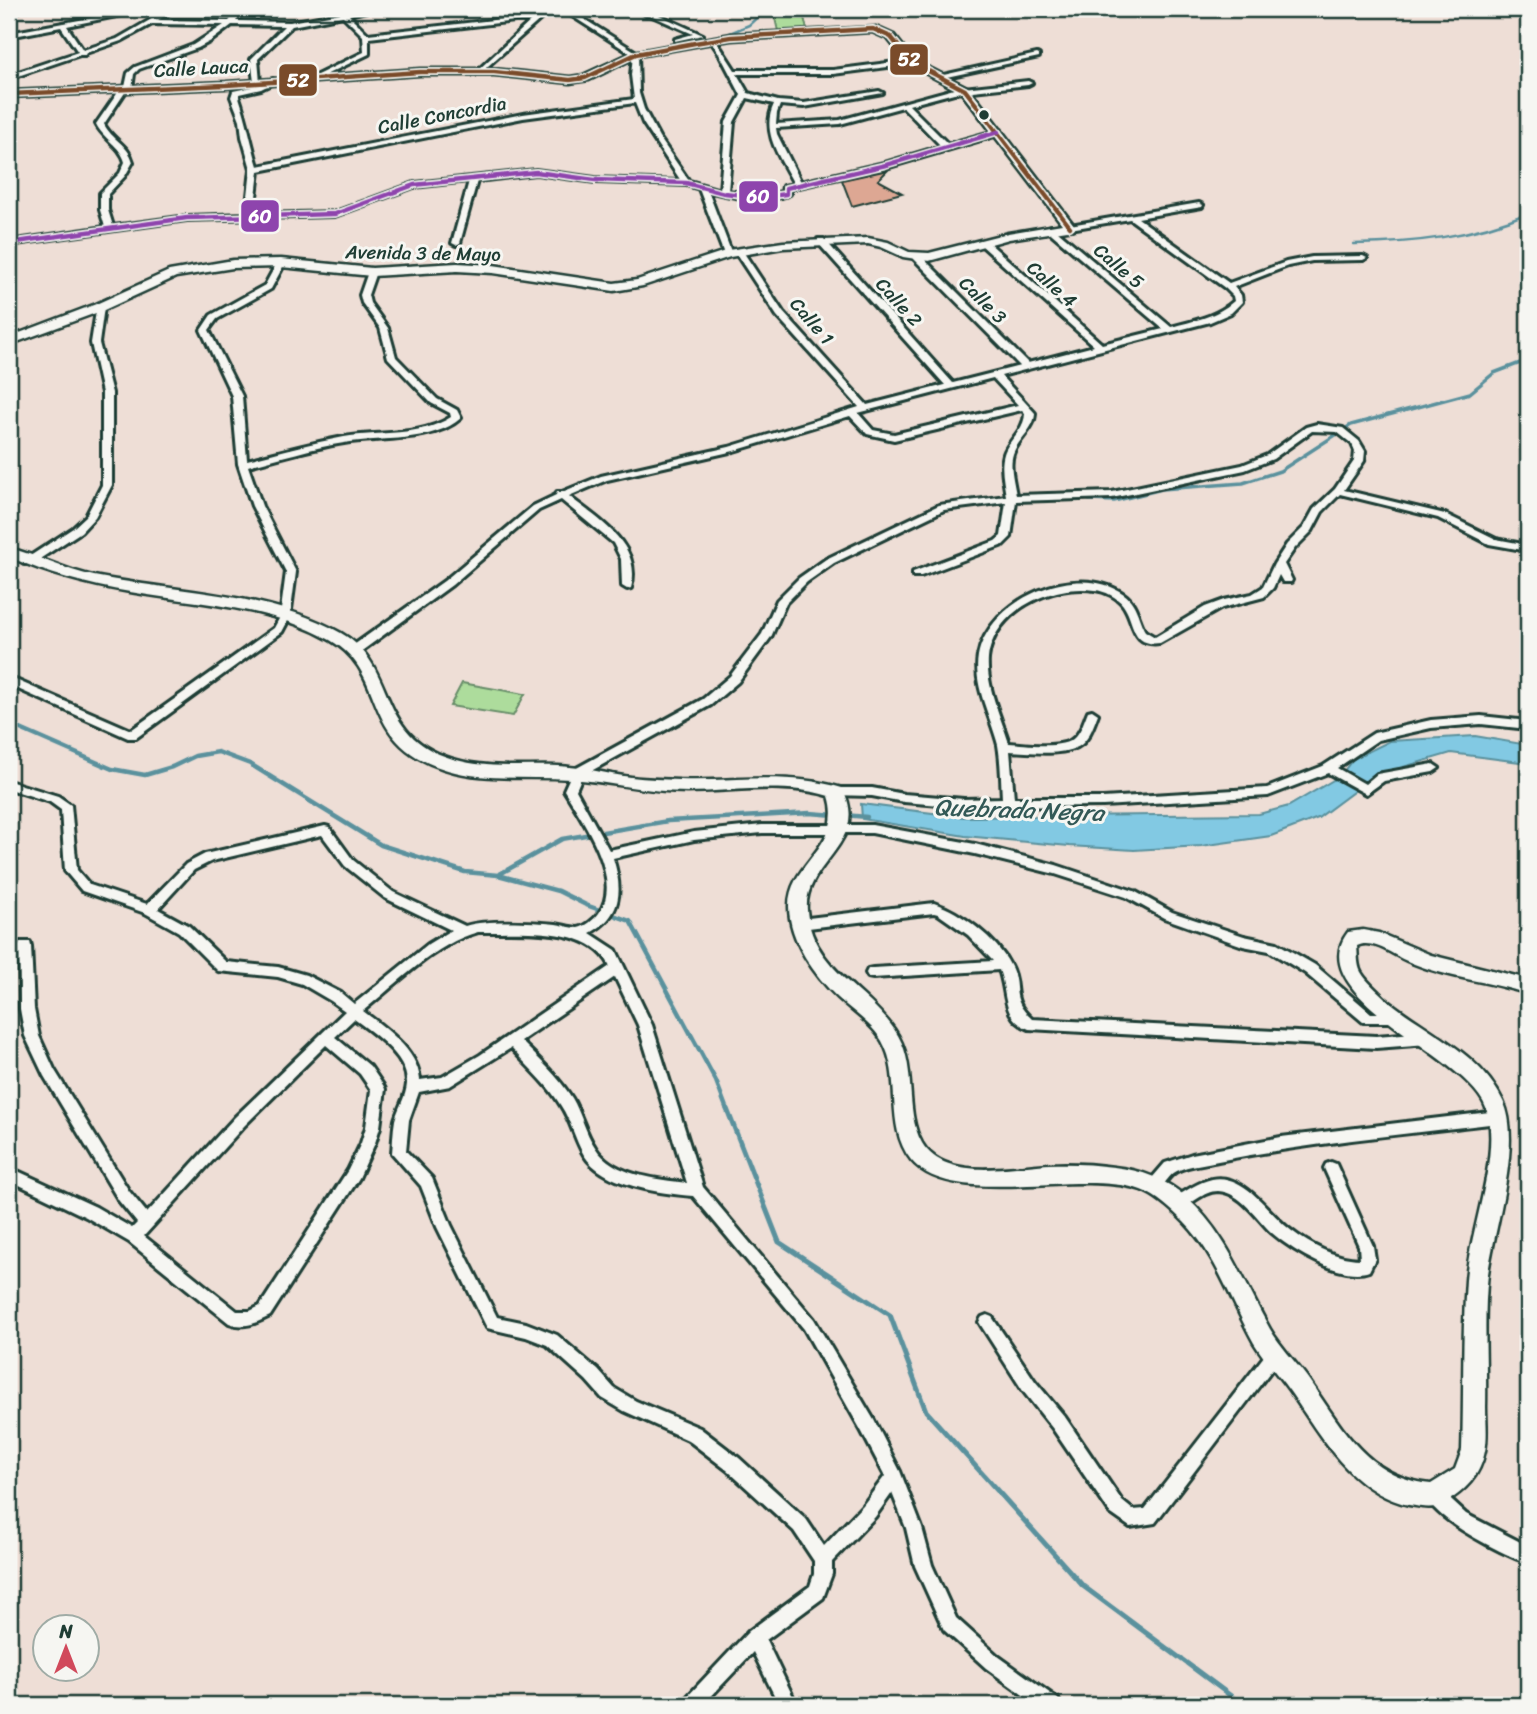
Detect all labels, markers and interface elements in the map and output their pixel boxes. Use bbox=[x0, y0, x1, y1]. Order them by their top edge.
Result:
line badge: 52 bbox=[889, 43, 929, 76]
text: 52 bbox=[898, 43, 920, 76]
street label: Calle Lauca bbox=[153, 49, 249, 87]
line badge: 52 bbox=[278, 63, 318, 97]
text: 52 bbox=[287, 64, 309, 97]
street label: Calle Concordia bbox=[375, 86, 510, 144]
unlabelled marker bbox=[977, 108, 991, 122]
line badge: 60 bbox=[738, 180, 779, 213]
text: 60 bbox=[746, 180, 769, 213]
line badge: 60 bbox=[240, 199, 280, 233]
text: 60 bbox=[248, 200, 271, 233]
street label: Avenida 3 de Mayo bbox=[344, 235, 501, 271]
street label: Calle 5 bbox=[1086, 235, 1152, 298]
street label: Calle 4 bbox=[1019, 252, 1085, 316]
street label: Calle 3 bbox=[951, 268, 1015, 332]
street label: Calle 2 bbox=[867, 269, 931, 335]
street label: Calle 1 bbox=[781, 289, 843, 353]
water label: Quebrada Negra bbox=[933, 786, 1106, 834]
north arrow bbox=[32, 1612, 102, 1682]
text: N bbox=[58, 1615, 73, 1648]

